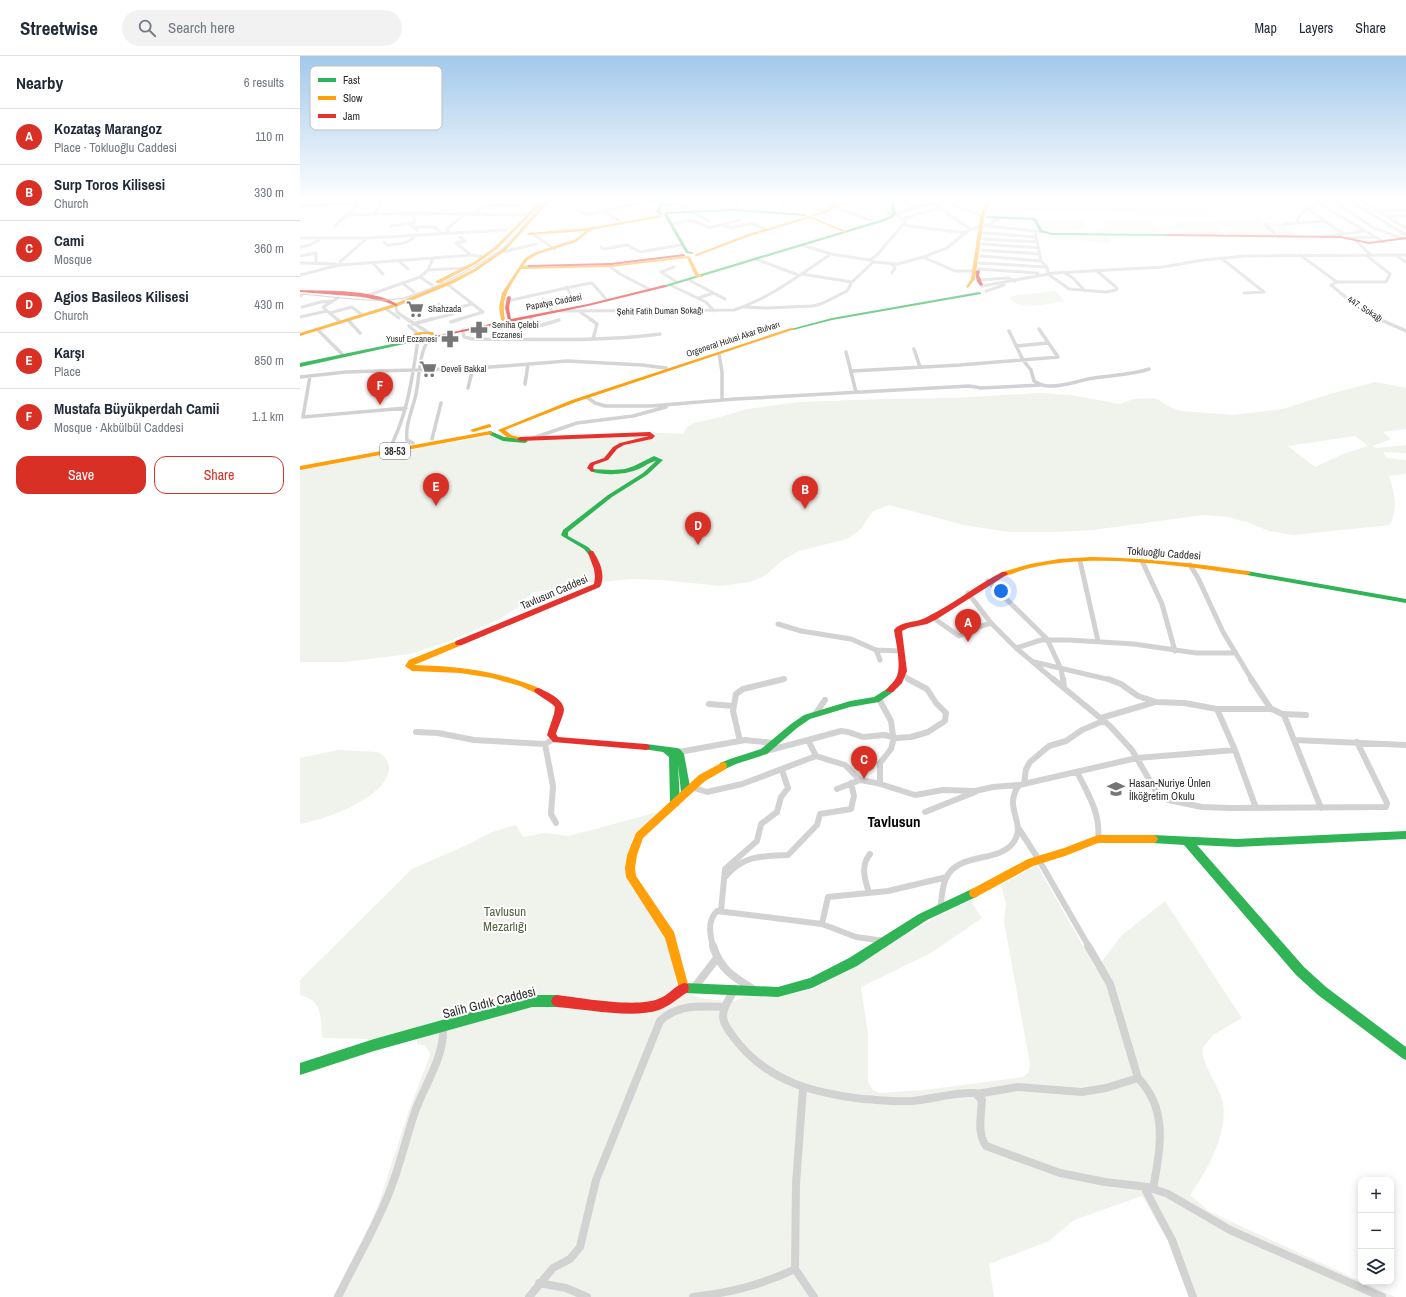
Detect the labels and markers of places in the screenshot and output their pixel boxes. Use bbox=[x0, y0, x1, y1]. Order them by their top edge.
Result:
supermarket icon: Shahzada bbox=[405, 299, 425, 319]
place label: Shahzada bbox=[428, 303, 461, 315]
place label: Seniha Çelebi Eczanesi bbox=[492, 319, 539, 341]
pharmacy icon: Seniha Çelebi Eczanesi bbox=[469, 320, 489, 340]
pharmacy icon: Yusuf Eczanesi bbox=[440, 329, 460, 349]
place label: Yusuf Eczanesi bbox=[386, 333, 437, 345]
supermarket icon: Develi Bakkal bbox=[418, 359, 438, 379]
place label: Develi Bakkal bbox=[441, 363, 486, 375]
pin: F bbox=[367, 372, 393, 405]
pin: E bbox=[423, 473, 449, 506]
pin: B bbox=[792, 476, 818, 509]
pin: D bbox=[685, 512, 711, 545]
pin: A bbox=[955, 609, 981, 642]
pin: C bbox=[851, 746, 877, 779]
place label: Hasan-Nuriye Ünlen İlköğretim Okulu bbox=[1129, 776, 1211, 803]
school or university icon: Hasan-Nuriye Ünlen İlköğretim Okulu bbox=[1106, 779, 1126, 799]

